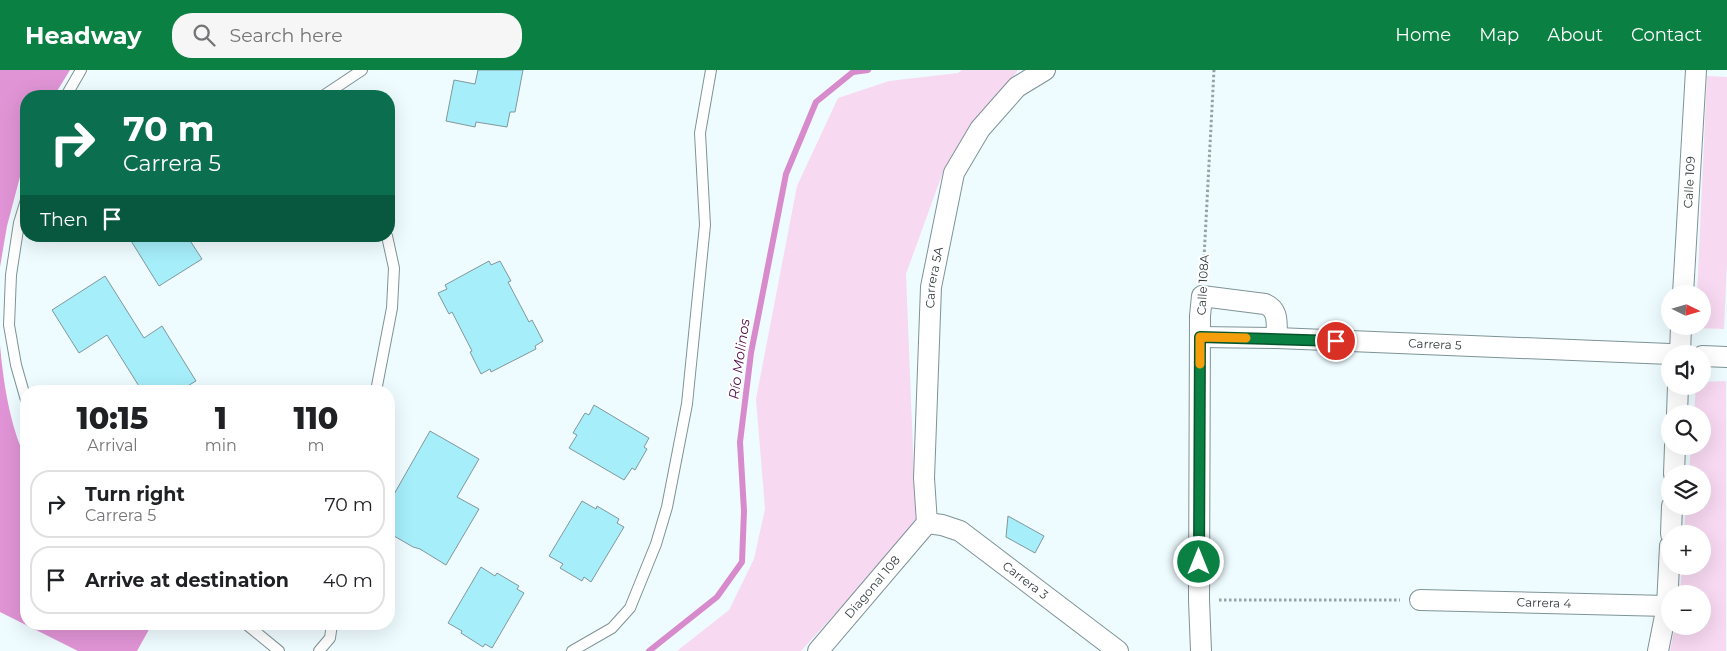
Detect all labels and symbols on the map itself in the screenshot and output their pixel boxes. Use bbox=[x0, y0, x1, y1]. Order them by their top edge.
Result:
street label: Calle 109 bbox=[1680, 156, 1698, 209]
street label: Carrera 5A bbox=[922, 245, 946, 309]
street label: Calle 108A bbox=[1193, 254, 1212, 316]
north arrow bbox=[1661, 285, 1711, 335]
water label: Río Molinos bbox=[724, 317, 754, 400]
pin bbox=[1315, 320, 1357, 362]
street label: Carrera 5 bbox=[1408, 335, 1462, 353]
position arrow bbox=[1172, 535, 1224, 587]
street label: Diagonal 108 bbox=[841, 552, 903, 621]
street label: Carrera 3 bbox=[1000, 558, 1052, 602]
street label: Carrera 4 bbox=[1516, 594, 1572, 611]

